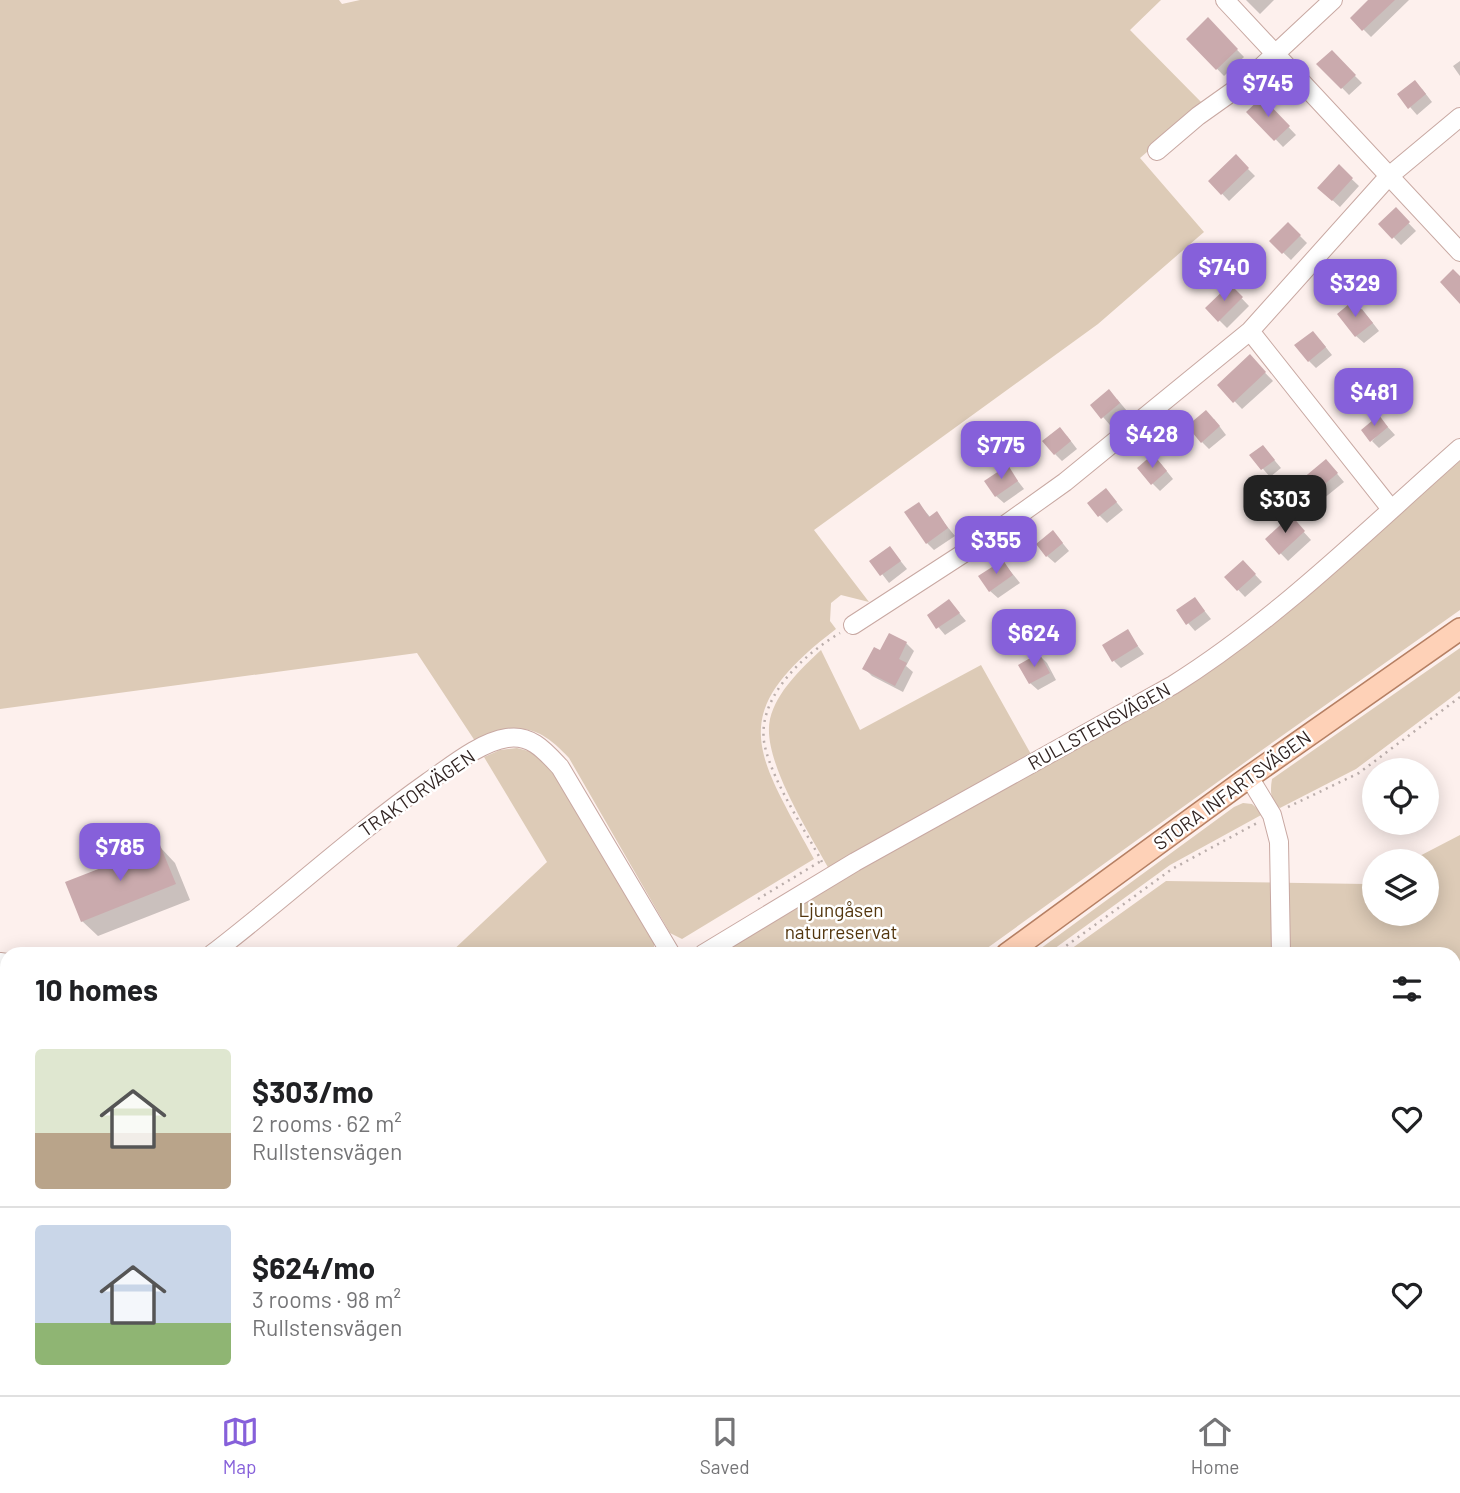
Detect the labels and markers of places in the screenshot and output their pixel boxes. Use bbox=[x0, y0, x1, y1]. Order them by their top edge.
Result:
pin: $745 bbox=[1227, 60, 1309, 119]
pin: $740 bbox=[1183, 244, 1265, 303]
pin: $329 bbox=[1314, 260, 1396, 319]
pin: $481 bbox=[1333, 368, 1415, 428]
pin: $428 bbox=[1111, 410, 1193, 470]
pin: $775 bbox=[960, 421, 1042, 481]
pin: $303 bbox=[1244, 476, 1326, 535]
pin: $355 bbox=[955, 516, 1037, 576]
pin: $624 bbox=[993, 610, 1075, 669]
pin: $785 bbox=[79, 824, 161, 883]

